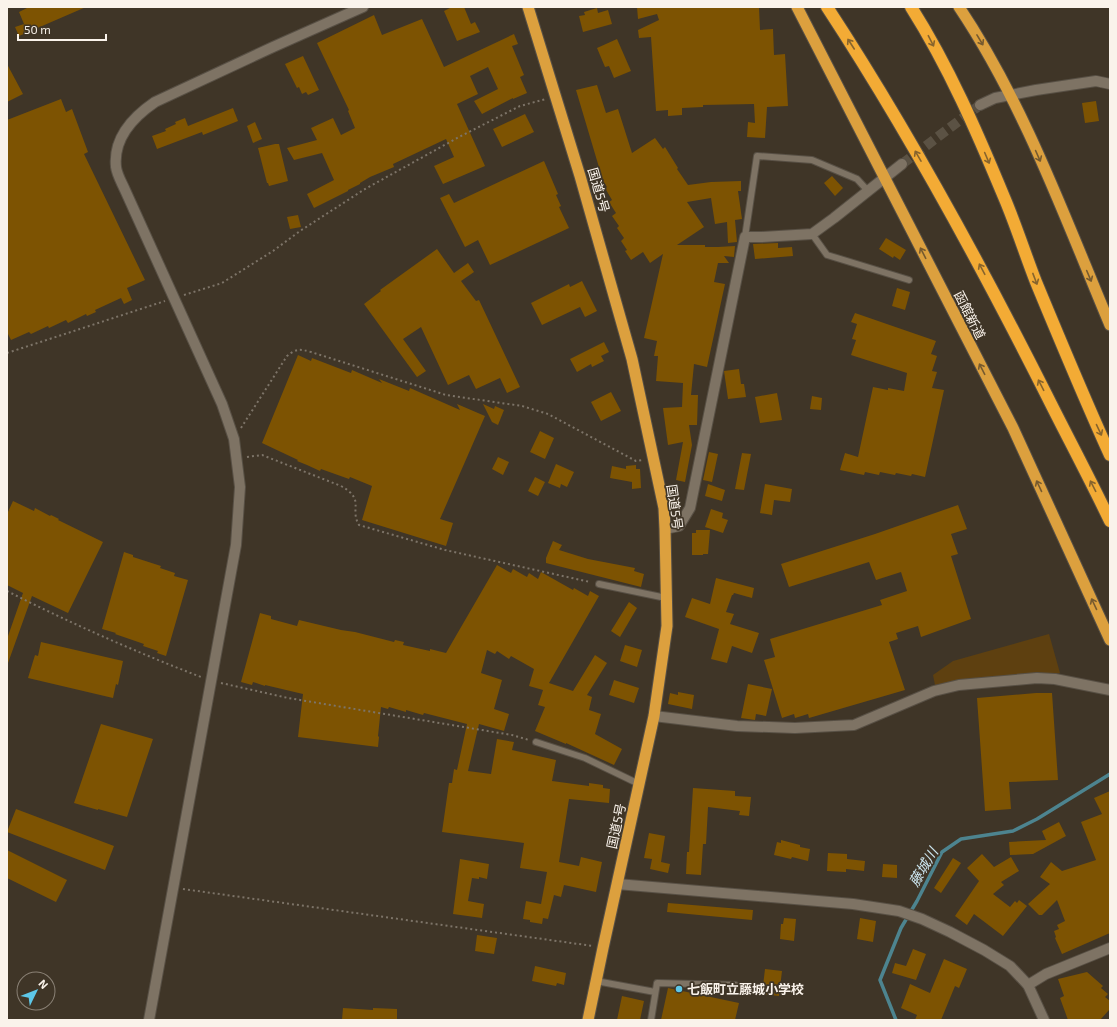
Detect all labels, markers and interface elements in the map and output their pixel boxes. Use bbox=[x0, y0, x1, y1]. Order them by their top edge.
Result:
scale bar bbox=[18, 16, 106, 42]
text: 50 m bbox=[24, 22, 51, 36]
one-way arrow bbox=[928, 34, 935, 46]
one-way arrow bbox=[976, 34, 984, 46]
one-way arrow bbox=[847, 38, 855, 50]
one-way arrow bbox=[914, 150, 922, 162]
one-way arrow bbox=[1035, 150, 1042, 162]
one-way arrow bbox=[984, 151, 991, 163]
street label: 国道5号 bbox=[585, 166, 613, 214]
one-way arrow bbox=[919, 248, 926, 260]
one-way arrow bbox=[977, 263, 985, 275]
one-way arrow bbox=[1086, 269, 1093, 281]
one-way arrow bbox=[1032, 272, 1040, 284]
street label: 函館新道 bbox=[951, 288, 989, 342]
one-way arrow bbox=[978, 363, 986, 375]
one-way arrow bbox=[1037, 379, 1045, 391]
one-way arrow bbox=[1096, 424, 1103, 436]
one-way arrow bbox=[1035, 480, 1042, 492]
one-way arrow bbox=[1089, 480, 1096, 492]
street label: 国道5号 bbox=[664, 483, 686, 531]
one-way arrow bbox=[1090, 599, 1097, 611]
street label: 国道5号 bbox=[603, 802, 629, 850]
water label: 藤城川 bbox=[905, 843, 942, 889]
north arrow bbox=[16, 971, 56, 1011]
text: N bbox=[36, 976, 51, 991]
place label: 七飯町立藤城小学校 bbox=[687, 981, 804, 997]
marker: 七飯町立藤城小学校 bbox=[674, 984, 684, 994]

